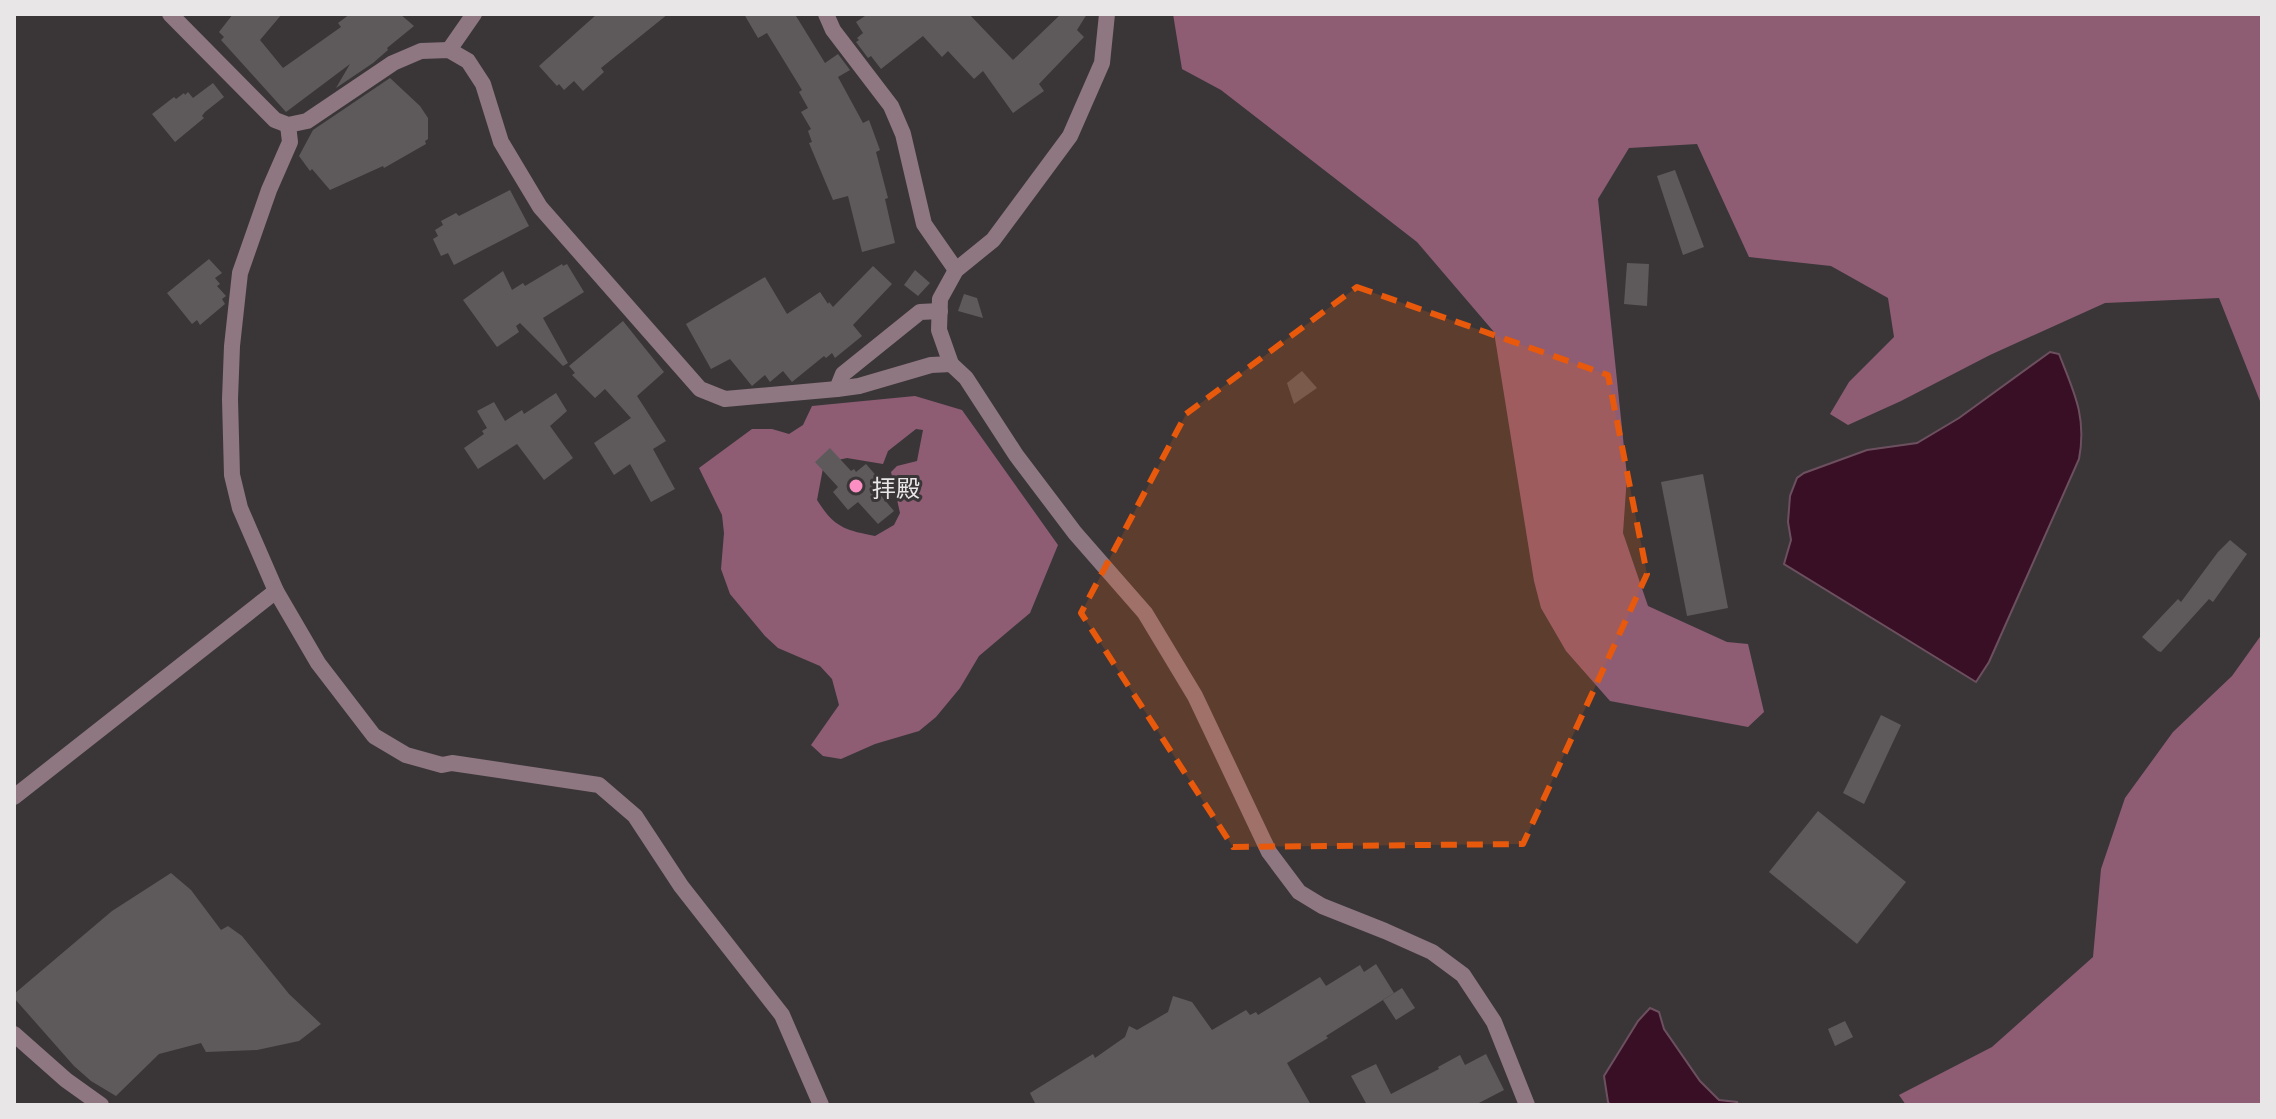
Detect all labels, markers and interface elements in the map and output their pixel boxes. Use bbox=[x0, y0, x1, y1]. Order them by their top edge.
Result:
place label: 拝殿 bbox=[872, 469, 920, 504]
marker: 拝殿 bbox=[847, 477, 865, 495]

